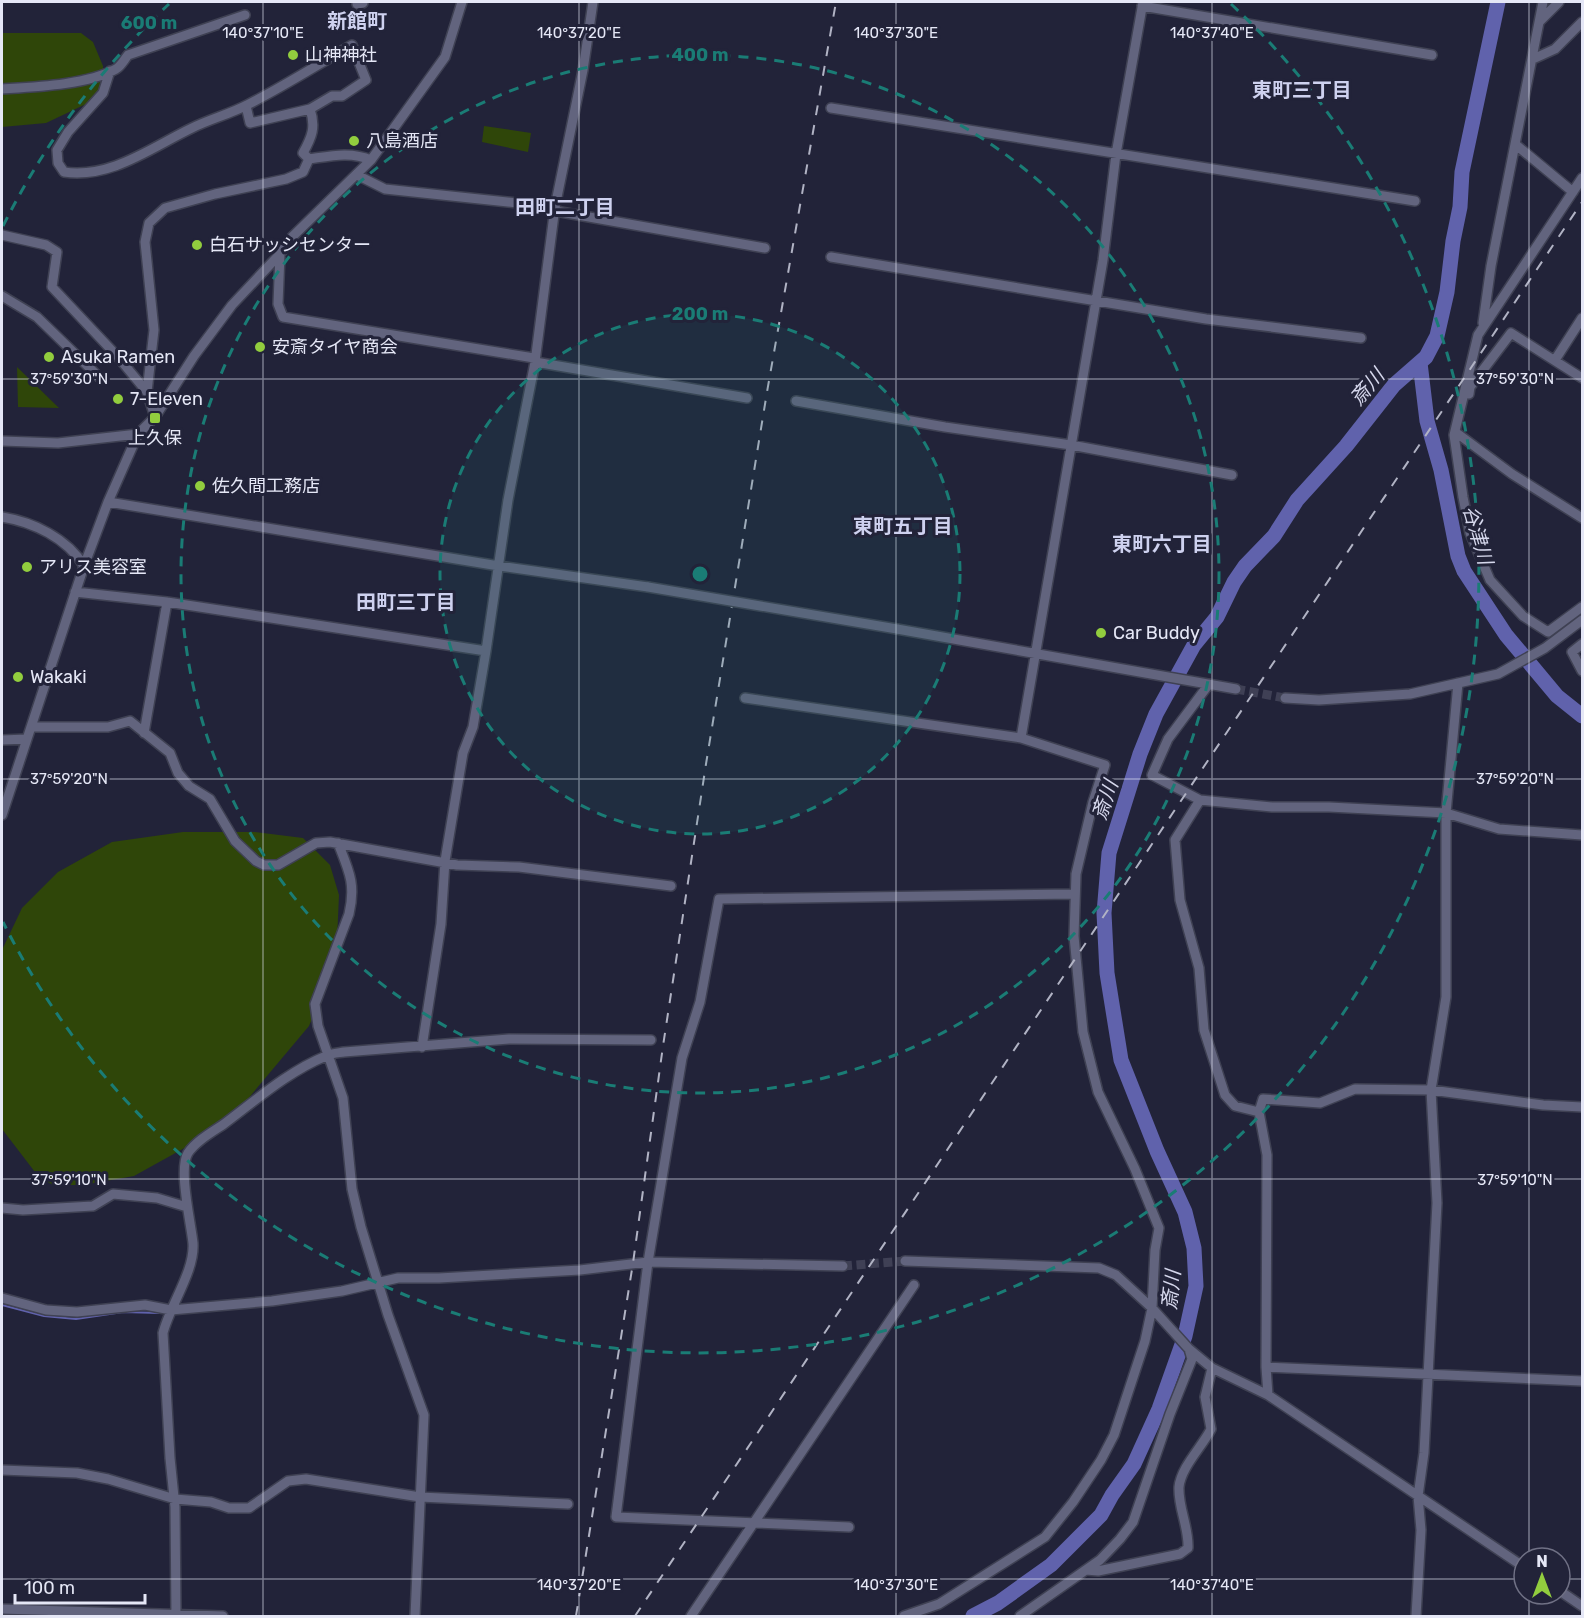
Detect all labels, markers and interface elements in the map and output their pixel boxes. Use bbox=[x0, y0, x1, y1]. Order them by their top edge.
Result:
district label: 新館町 bbox=[327, 9, 387, 33]
text: 600 m bbox=[121, 12, 177, 34]
text: 140°37'10"E bbox=[222, 24, 304, 42]
text: 140°37'20"E bbox=[537, 24, 621, 42]
text: 140°37'30"E bbox=[854, 24, 938, 42]
text: 140°37'40"E bbox=[1170, 24, 1254, 42]
place label: 山神神社 bbox=[305, 44, 377, 66]
text: 400 m bbox=[671, 44, 729, 66]
marker: 山神神社 bbox=[286, 48, 300, 62]
district label: 東町三丁目 bbox=[1252, 78, 1352, 102]
place label: 八島酒店 bbox=[366, 130, 438, 152]
marker: 八島酒店 bbox=[347, 134, 361, 148]
district label: 田町二丁目 bbox=[515, 195, 615, 219]
place label: 白石サッシセンター bbox=[209, 234, 371, 256]
marker: 白石サッシセンター bbox=[190, 238, 204, 252]
text: 200 m bbox=[672, 303, 728, 325]
place label: 安斎タイヤ商会 bbox=[272, 336, 397, 358]
marker: 安斎タイヤ商会 bbox=[253, 340, 267, 354]
place label: Asuka Ramen bbox=[61, 346, 175, 368]
marker: Asuka Ramen bbox=[42, 350, 56, 364]
water label: 斎川 bbox=[1345, 363, 1390, 410]
text: 37°59'30"N bbox=[30, 370, 108, 388]
text: 37°59'30"N bbox=[1476, 370, 1554, 388]
place label: 7-Eleven bbox=[130, 388, 203, 410]
marker: 7-Eleven bbox=[111, 392, 125, 406]
marker: 上久保 bbox=[148, 411, 162, 425]
place label: 上久保 bbox=[128, 427, 182, 449]
place label: 佐久間工務店 bbox=[212, 475, 320, 497]
marker: 佐久間工務店 bbox=[193, 479, 207, 493]
water label: 谷津川 bbox=[1458, 503, 1498, 569]
district label: 東町五丁目 bbox=[853, 514, 953, 538]
district label: 東町六丁目 bbox=[1112, 532, 1212, 556]
place label: アリス美容室 bbox=[39, 556, 147, 578]
marker: アリス美容室 bbox=[20, 560, 34, 574]
centre of rings bbox=[690, 564, 710, 584]
district label: 田町三丁目 bbox=[356, 590, 456, 614]
place label: Car Buddy bbox=[1113, 622, 1200, 644]
marker: Car Buddy bbox=[1094, 626, 1108, 640]
place label: Wakaki bbox=[30, 666, 87, 688]
marker: Wakaki bbox=[11, 670, 25, 684]
text: 37°59'20"N bbox=[30, 770, 108, 788]
text: 37°59'20"N bbox=[1476, 770, 1554, 788]
water label: 斎川 bbox=[1087, 775, 1124, 823]
text: 37°59'10"N bbox=[31, 1171, 107, 1189]
text: 37°59'10"N bbox=[1477, 1171, 1553, 1189]
water label: 斎川 bbox=[1157, 1267, 1185, 1311]
north arrow bbox=[1512, 1546, 1572, 1606]
text: N bbox=[1536, 1552, 1548, 1571]
scale bar bbox=[15, 1567, 146, 1605]
text: 140°37'20"E bbox=[537, 1576, 621, 1594]
text: 140°37'30"E bbox=[854, 1576, 938, 1594]
text: 140°37'40"E bbox=[1170, 1576, 1254, 1594]
text: 100 m bbox=[24, 1577, 75, 1599]

